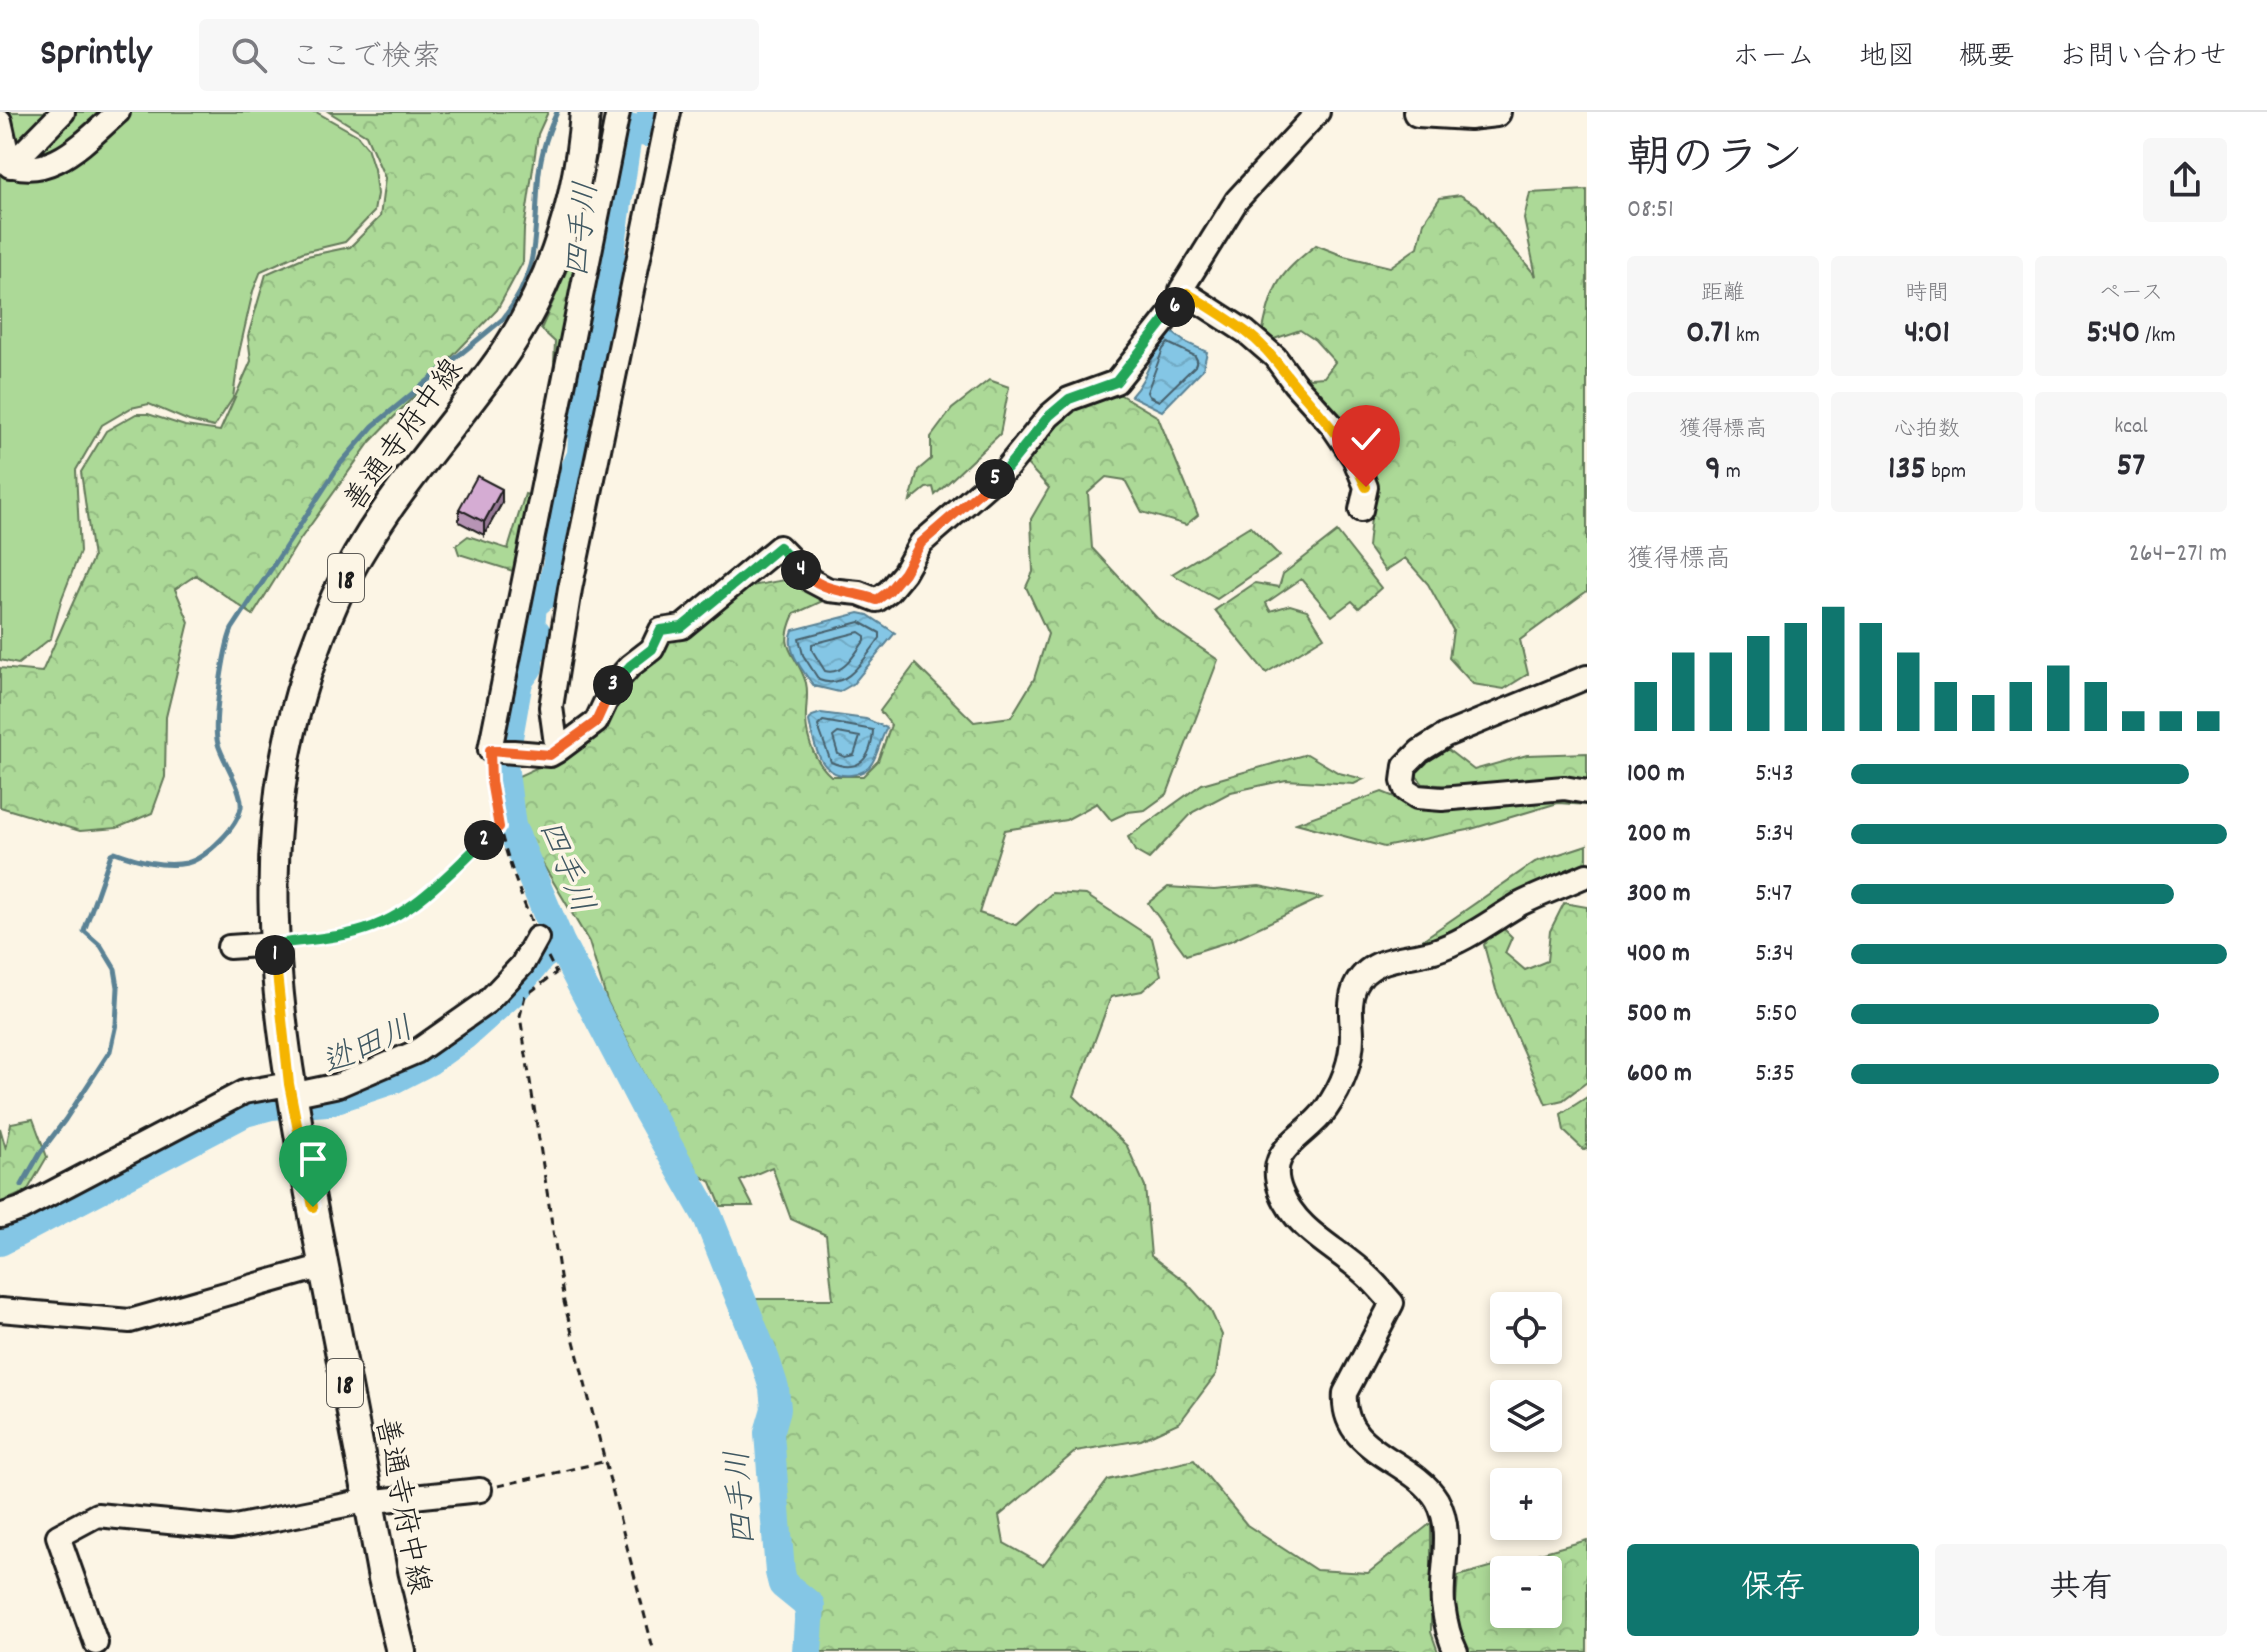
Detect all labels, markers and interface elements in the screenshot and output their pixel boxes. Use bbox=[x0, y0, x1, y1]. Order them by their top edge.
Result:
search box bbox=[199, 19, 759, 91]
text: Sprintly bbox=[40, 28, 151, 83]
icon: search bbox=[227, 33, 271, 77]
text: ここで検索 bbox=[291, 38, 441, 81]
text: ホーム bbox=[1732, 39, 1815, 79]
text: 地図 bbox=[1859, 39, 1915, 79]
text: 概要 bbox=[1959, 39, 2015, 79]
text: お問い合わせ bbox=[2059, 39, 2227, 79]
text: 朝のラン bbox=[1627, 130, 1803, 193]
button: share bbox=[2143, 138, 2227, 222]
water label: 四手川 bbox=[557, 179, 613, 280]
text: 08:51 bbox=[1627, 192, 1674, 229]
text: 距離 bbox=[1701, 279, 1745, 310]
text: 時間 bbox=[1905, 279, 1949, 310]
text: ペース bbox=[2099, 279, 2163, 310]
pin: 6 bbox=[1155, 287, 1195, 327]
text: 6 bbox=[1170, 291, 1180, 322]
text: 0.71 bbox=[1686, 310, 1731, 359]
text: 4:01 bbox=[1904, 310, 1950, 359]
text: 5:40 bbox=[2086, 310, 2140, 359]
text: km bbox=[1731, 321, 1760, 352]
text: /km bbox=[2140, 321, 2176, 352]
street label: 善通寺府中線 bbox=[335, 351, 476, 522]
pin bbox=[1332, 405, 1400, 487]
text: kcal bbox=[2114, 412, 2148, 443]
text: 獲得標高 bbox=[1679, 415, 1767, 446]
text: 心拍数 bbox=[1894, 415, 1960, 446]
icon: check bbox=[1344, 417, 1388, 461]
text: 57 bbox=[2117, 443, 2145, 492]
text: 9 bbox=[1705, 446, 1721, 495]
text: 135 bbox=[1888, 446, 1926, 495]
text: m bbox=[1721, 457, 1741, 488]
text: bpm bbox=[1926, 457, 1966, 488]
pin: 5 bbox=[975, 459, 1015, 499]
text: 5 bbox=[990, 463, 1000, 494]
text: 264–271 m bbox=[2128, 536, 2227, 573]
text: 獲得標高 bbox=[1627, 542, 1731, 579]
pin: 4 bbox=[781, 550, 821, 590]
road number: 18 bbox=[328, 554, 364, 602]
text: 4 bbox=[796, 554, 806, 585]
pin: 3 bbox=[593, 665, 633, 705]
text: 3 bbox=[608, 669, 618, 700]
text: 100 m bbox=[1627, 756, 1685, 793]
text: 5:43 bbox=[1755, 756, 1794, 793]
water label: 四手川 bbox=[524, 815, 603, 921]
text: 200 m bbox=[1627, 816, 1691, 853]
text: 5:34 bbox=[1755, 816, 1794, 853]
pin: 2 bbox=[464, 820, 504, 860]
text: 2 bbox=[479, 824, 489, 855]
text: 300 m bbox=[1627, 876, 1691, 913]
text: 5:47 bbox=[1755, 876, 1792, 913]
pin: 1 bbox=[255, 935, 295, 975]
text: 400 m bbox=[1627, 936, 1690, 973]
text: 5:34 bbox=[1755, 936, 1794, 973]
text: 1 bbox=[273, 939, 277, 970]
text: 500 m bbox=[1627, 996, 1691, 1033]
text: 5:50 bbox=[1755, 996, 1798, 1033]
water label: 迯田川 bbox=[316, 1008, 422, 1089]
text: 600 m bbox=[1627, 1056, 1692, 1093]
text: 5:35 bbox=[1755, 1056, 1795, 1093]
pin bbox=[279, 1125, 347, 1207]
icon: arrive bbox=[291, 1137, 335, 1181]
map controls bbox=[1490, 1292, 1562, 1628]
button: locate bbox=[1490, 1292, 1562, 1364]
road number: 18 bbox=[327, 1359, 363, 1407]
button: layers bbox=[1490, 1380, 1562, 1452]
street label: 善通寺府中線 bbox=[361, 1413, 438, 1598]
water label: 四手川 bbox=[718, 1448, 770, 1547]
button: + bbox=[1490, 1468, 1562, 1540]
button: 保存 bbox=[1627, 1544, 1919, 1636]
button: 共有 bbox=[1935, 1544, 2227, 1636]
button: − bbox=[1490, 1556, 1562, 1628]

